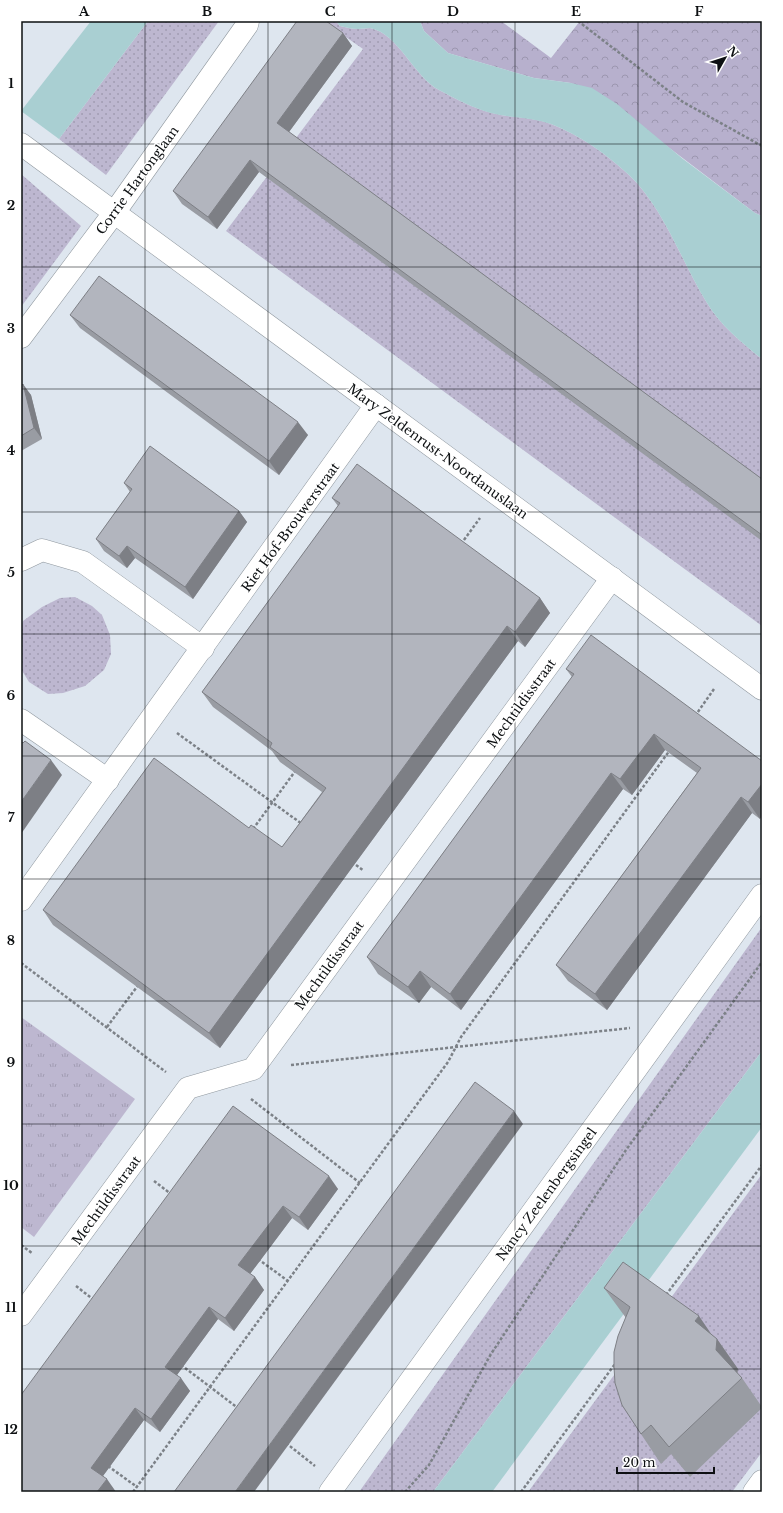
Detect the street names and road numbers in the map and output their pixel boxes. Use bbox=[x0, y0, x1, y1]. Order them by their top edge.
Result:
street label: Corrie Hartonglaan bbox=[92, 123, 183, 238]
street label: Mary Zeldenrust-Noordanuslaan bbox=[344, 380, 531, 523]
street label: Riet Hof-Brouwerstraat bbox=[238, 459, 343, 595]
street label: Mechtildisstraat bbox=[483, 655, 560, 751]
street label: Mechtildisstraat bbox=[291, 917, 368, 1013]
street label: Nancy Zeelenbergsingel bbox=[492, 1125, 600, 1264]
street label: Mechtildisstraat bbox=[68, 1152, 145, 1248]

